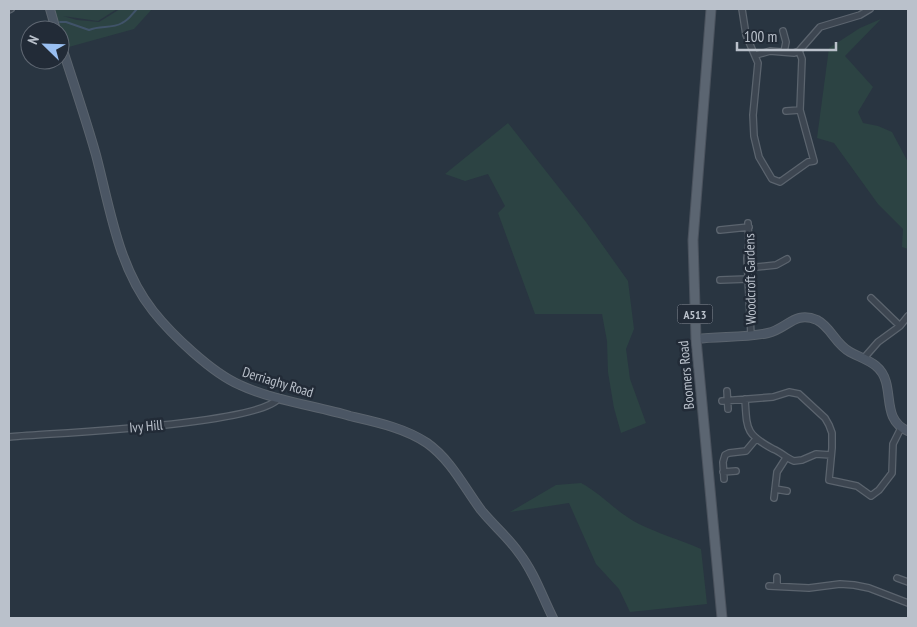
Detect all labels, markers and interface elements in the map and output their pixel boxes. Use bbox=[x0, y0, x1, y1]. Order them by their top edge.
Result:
north arrow bbox=[20, 20, 70, 70]
scale bar bbox=[737, 20, 836, 52]
text: 100 m bbox=[744, 27, 777, 46]
text: N bbox=[23, 33, 43, 47]
street label: Woodcroft Gardens bbox=[740, 233, 760, 325]
road number: A513 bbox=[678, 304, 712, 324]
street label: Boomers Road bbox=[674, 340, 698, 410]
street label: Derriaghy Road bbox=[240, 363, 316, 401]
street label: Ivy Hill bbox=[128, 415, 164, 436]

